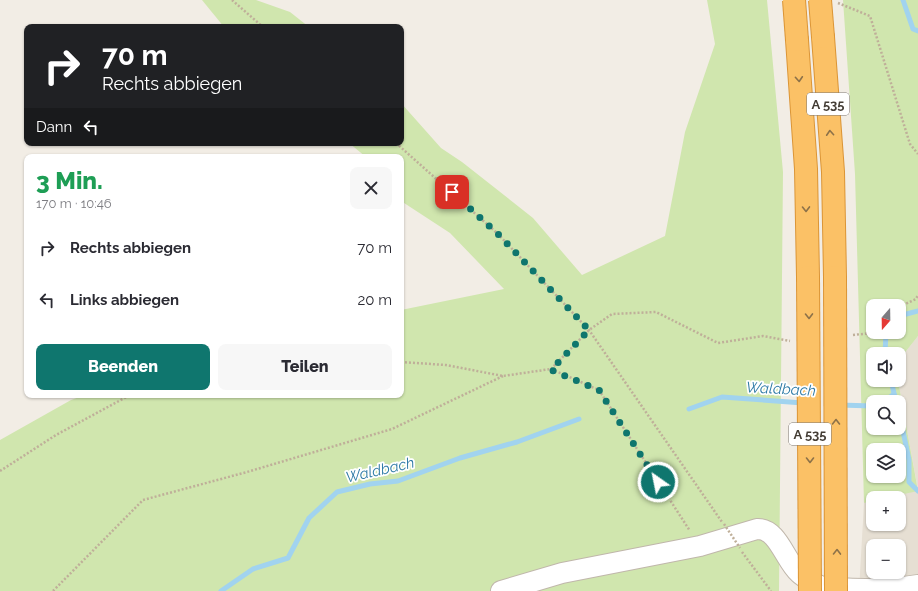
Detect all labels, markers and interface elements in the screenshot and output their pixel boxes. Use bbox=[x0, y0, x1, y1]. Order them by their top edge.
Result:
text: 70 m bbox=[102, 39, 168, 72]
icon: right bbox=[36, 40, 88, 92]
text: Rechts abbiegen bbox=[102, 73, 242, 94]
one-way arrow bbox=[795, 76, 804, 82]
road number: A 535 bbox=[807, 93, 849, 115]
icon: left bbox=[80, 116, 102, 138]
text: Dann bbox=[36, 118, 72, 136]
one-way arrow bbox=[825, 130, 834, 136]
text: 3 Min. bbox=[36, 166, 103, 195]
button: close bbox=[350, 167, 392, 209]
pin bbox=[435, 175, 469, 209]
icon: arrive bbox=[441, 181, 463, 203]
text: 170 m · 10:46 bbox=[36, 196, 112, 211]
one-way arrow bbox=[802, 206, 811, 212]
icon: right bbox=[36, 237, 58, 259]
text: Rechts abbiegen bbox=[70, 239, 191, 257]
text: 70 m bbox=[357, 239, 392, 257]
icon: left bbox=[36, 289, 58, 311]
text: Links abbiegen bbox=[70, 291, 179, 309]
text: 20 m bbox=[357, 291, 392, 309]
north arrow bbox=[866, 299, 906, 339]
map controls bbox=[866, 299, 906, 579]
one-way arrow bbox=[804, 313, 813, 319]
button: Beenden bbox=[36, 344, 210, 390]
button: Teilen bbox=[218, 344, 392, 390]
button: sound bbox=[866, 347, 906, 387]
water label: Waldbach bbox=[746, 378, 816, 400]
button: search bbox=[866, 395, 906, 435]
one-way arrow bbox=[832, 419, 840, 425]
road number: A 535 bbox=[789, 423, 831, 445]
button: layers bbox=[866, 443, 906, 483]
water label: Waldbach bbox=[344, 453, 416, 487]
one-way arrow bbox=[806, 457, 814, 463]
position arrow bbox=[637, 461, 679, 503]
button: + bbox=[866, 491, 906, 531]
button: − bbox=[866, 539, 906, 579]
one-way arrow bbox=[833, 549, 841, 555]

